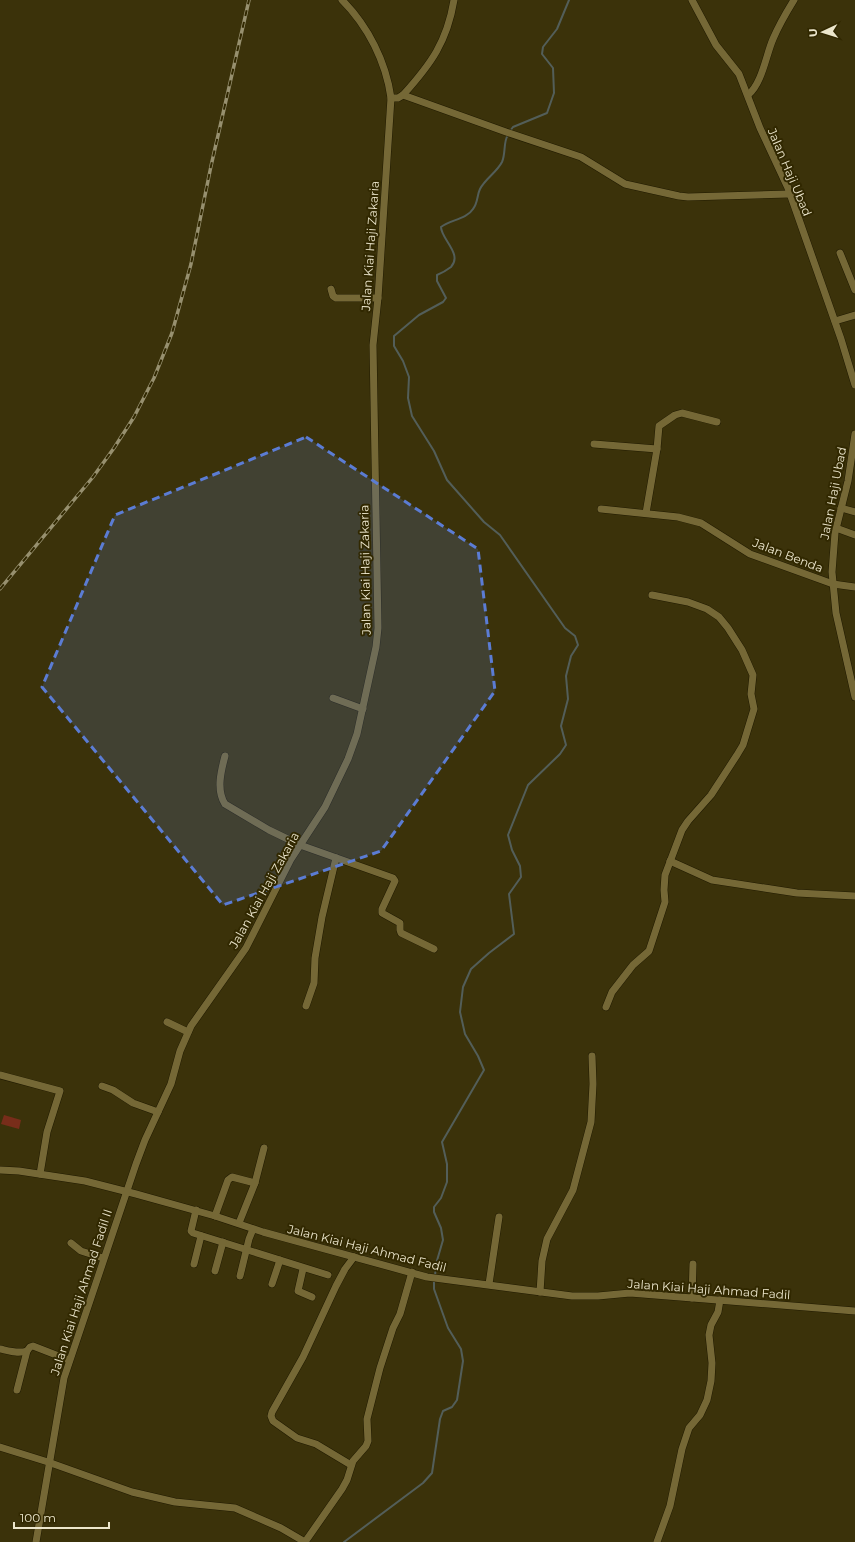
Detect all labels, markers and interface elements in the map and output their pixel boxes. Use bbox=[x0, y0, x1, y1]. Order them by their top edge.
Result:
north arrow bbox=[803, 12, 843, 52]
text: U bbox=[806, 28, 820, 38]
street label: Jalan Haji Ubad bbox=[764, 125, 815, 218]
street label: Jalan Kiai Haji Zakaria bbox=[358, 180, 382, 313]
street label: Jalan Haji Ubad bbox=[816, 445, 849, 542]
street label: Jalan Kiai Haji Zakaria bbox=[356, 505, 374, 636]
street label: Jalan Benda bbox=[750, 534, 825, 575]
street label: Jalan Kiai Haji Zakaria bbox=[225, 829, 302, 952]
street label: Jalan Kiai Haji Ahmad Fadil II bbox=[47, 1207, 115, 1378]
street label: Jalan Kiai Haji Ahmad Fadil bbox=[285, 1221, 448, 1275]
street label: Jalan Kiai Haji Ahmad Fadil bbox=[626, 1276, 791, 1302]
scale bar bbox=[14, 1504, 109, 1530]
text: 100 m bbox=[20, 1510, 56, 1525]

